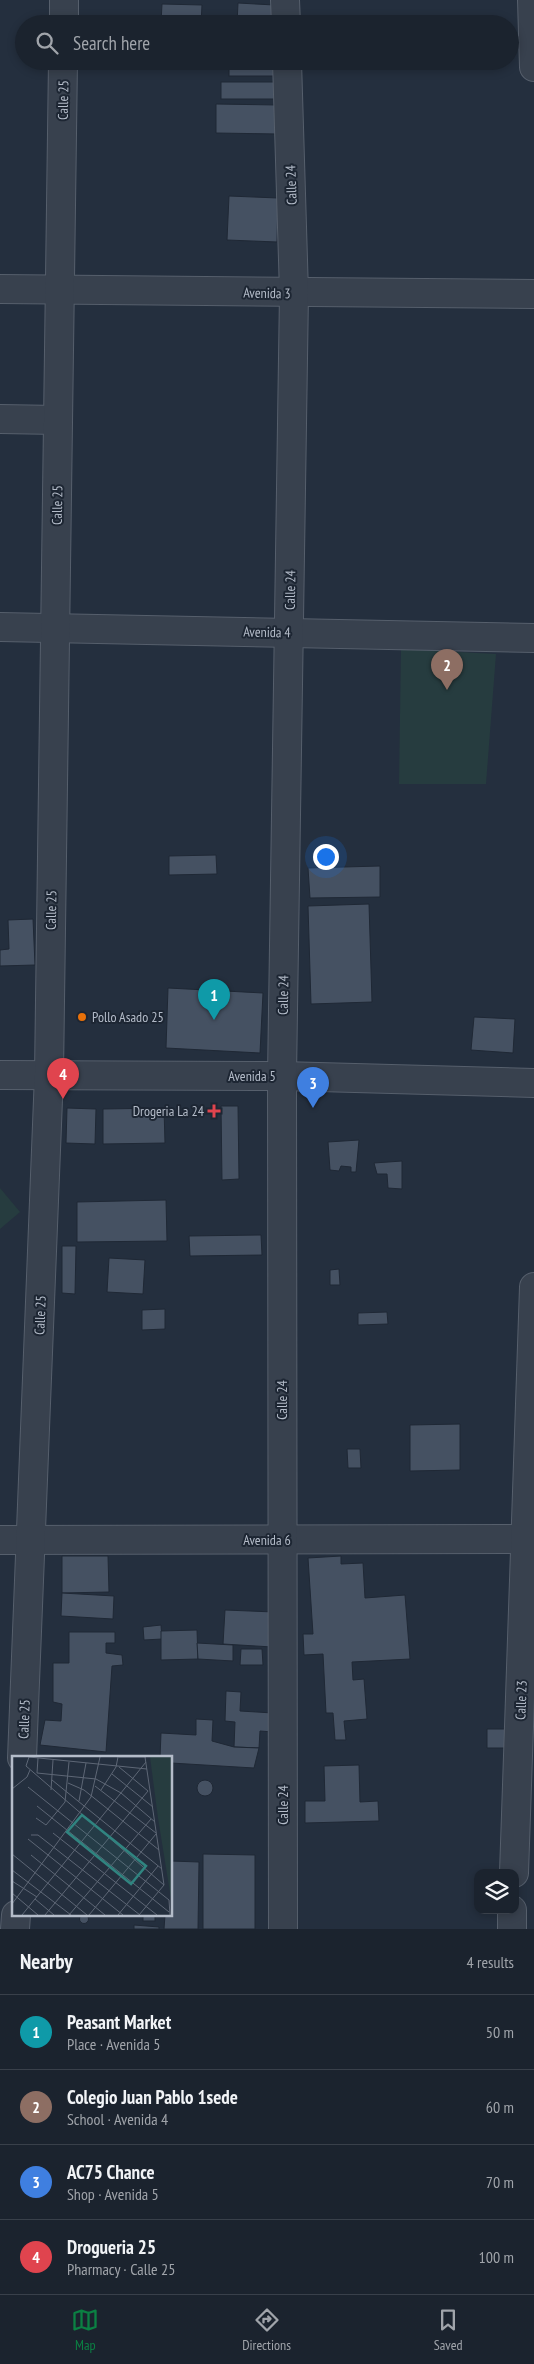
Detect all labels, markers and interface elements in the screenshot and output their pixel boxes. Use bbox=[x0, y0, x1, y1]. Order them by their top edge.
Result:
search box bbox=[15, 15, 519, 70]
icon: search bbox=[33, 29, 61, 57]
text: Search here bbox=[73, 31, 150, 55]
street label: Calle 25 bbox=[54, 80, 72, 120]
street label: Calle 24 bbox=[281, 164, 301, 205]
street label: Avenida 3 bbox=[243, 284, 291, 302]
street label: Calle 25 bbox=[48, 485, 66, 525]
street label: Calle 24 bbox=[281, 569, 299, 610]
street label: Avenida 4 bbox=[243, 623, 292, 641]
pin: 2 bbox=[431, 649, 463, 690]
your location bbox=[313, 844, 339, 870]
street label: Calle 25 bbox=[42, 890, 60, 930]
street label: Calle 24 bbox=[274, 974, 292, 1015]
pin: 1 bbox=[198, 979, 230, 1020]
place label: Pollo Asado 25 bbox=[92, 1008, 164, 1026]
marker: Pollo Asado 25 bbox=[76, 1011, 88, 1023]
pin: 4 bbox=[47, 1058, 79, 1099]
street label: Avenida 5 bbox=[228, 1067, 276, 1085]
pin: 3 bbox=[297, 1067, 329, 1108]
place label: Drogeria La 24 bbox=[133, 1102, 205, 1120]
marker: Drogeria La 24 bbox=[208, 1105, 220, 1117]
street label: Calle 25 bbox=[30, 1295, 50, 1335]
street label: Calle 24 bbox=[273, 1379, 291, 1420]
street label: Avenida 6 bbox=[243, 1531, 291, 1549]
street label: Calle 23 bbox=[511, 1680, 531, 1720]
street label: Calle 25 bbox=[14, 1699, 34, 1739]
inset map bbox=[12, 1756, 172, 1916]
street label: Calle 24 bbox=[274, 1784, 292, 1825]
map controls bbox=[474, 1869, 519, 1914]
button: layers bbox=[474, 1869, 519, 1914]
text: Nearby bbox=[20, 1948, 73, 1975]
text: 4 results bbox=[467, 1952, 514, 1972]
text: Peasant Market bbox=[67, 2010, 171, 2034]
text: 1 bbox=[32, 2022, 40, 2042]
text: 50 m bbox=[486, 2022, 514, 2042]
text: Place · Avenida 5 bbox=[67, 2034, 160, 2054]
text: Colegio Juan Pablo 1sede bbox=[67, 2085, 238, 2109]
text: 2 bbox=[32, 2097, 40, 2117]
text: 60 m bbox=[486, 2097, 514, 2117]
text: School · Avenida 4 bbox=[67, 2109, 168, 2129]
text: AC75 Chance bbox=[67, 2160, 155, 2184]
text: 3 bbox=[32, 2172, 40, 2192]
text: 70 m bbox=[486, 2172, 514, 2192]
text: Shop · Avenida 5 bbox=[67, 2184, 159, 2204]
text: Drogueria 25 bbox=[67, 2235, 156, 2259]
text: 4 bbox=[32, 2247, 40, 2267]
text: 100 m bbox=[479, 2247, 514, 2267]
text: Pharmacy · Calle 25 bbox=[67, 2259, 176, 2279]
tab: Map bbox=[71, 2306, 99, 2354]
tab: Directions bbox=[242, 2306, 291, 2354]
tab: Saved bbox=[434, 2306, 463, 2354]

